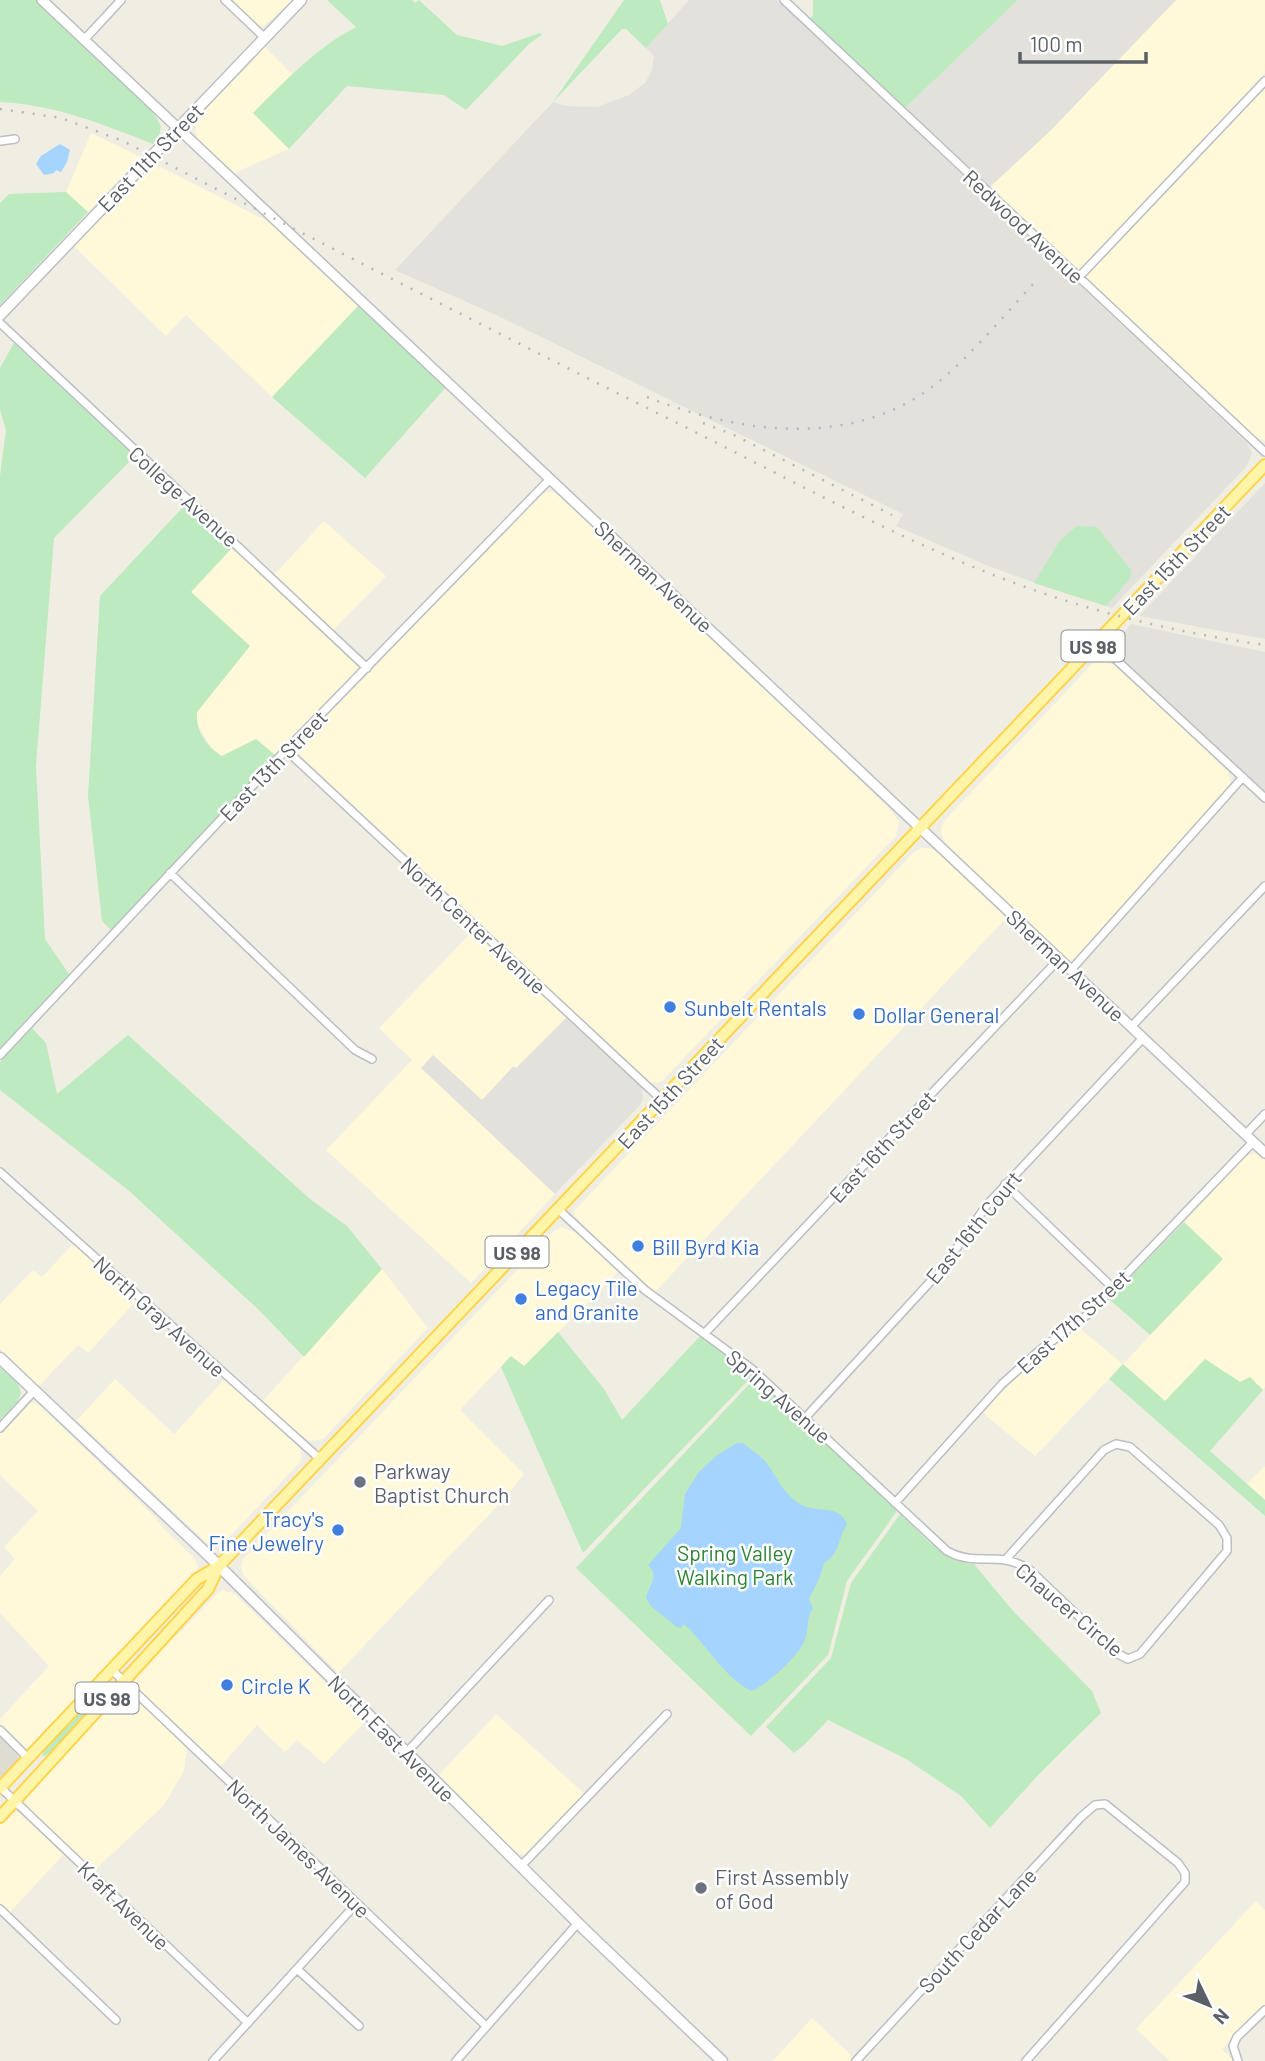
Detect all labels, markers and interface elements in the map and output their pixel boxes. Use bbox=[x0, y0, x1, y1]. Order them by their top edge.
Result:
scale bar bbox=[1020, 21, 1146, 65]
text: 100 m bbox=[1030, 31, 1083, 56]
street label: East 11th Street bbox=[92, 98, 208, 216]
street label: Redwood Avenue bbox=[959, 164, 1089, 288]
street label: College Avenue bbox=[124, 440, 244, 552]
street label: East 15th Street bbox=[1117, 499, 1235, 619]
street label: Sherman Avenue bbox=[590, 515, 718, 637]
road number: US 98 bbox=[1062, 631, 1124, 662]
street label: East 13th Street bbox=[214, 705, 332, 825]
street label: North Center Avenue bbox=[396, 851, 552, 999]
street label: Sherman Avenue bbox=[1002, 904, 1130, 1026]
place label: Sunbelt Rentals bbox=[684, 995, 827, 1020]
marker: Sunbelt Rentals bbox=[662, 999, 678, 1015]
place label: Dollar General bbox=[873, 1002, 999, 1027]
marker: Dollar General bbox=[851, 1006, 867, 1022]
street label: East 15th Street bbox=[612, 1031, 728, 1153]
street label: East 16th Street bbox=[824, 1085, 940, 1207]
street label: East 16th Court bbox=[920, 1166, 1026, 1288]
place label: Bill Byrd Kia bbox=[652, 1234, 759, 1259]
road number: US 98 bbox=[486, 1236, 548, 1268]
marker: Bill Byrd Kia bbox=[630, 1238, 646, 1254]
street label: North Gray Avenue bbox=[89, 1250, 231, 1382]
street label: East 17th Street bbox=[1011, 1264, 1135, 1378]
place label: Legacy Tile and Granite bbox=[535, 1275, 639, 1324]
marker: Legacy Tile and Granite bbox=[513, 1291, 529, 1307]
street label: Spring Avenue bbox=[722, 1344, 836, 1448]
place label: Parkway Baptist Church bbox=[374, 1458, 509, 1507]
marker: Parkway Baptist Church bbox=[352, 1474, 368, 1490]
place label: Tracy's Fine Jewelry bbox=[208, 1506, 324, 1555]
marker: Tracy's Fine Jewelry bbox=[330, 1522, 346, 1538]
park label: Spring Valley Walking Park bbox=[677, 1540, 793, 1589]
street label: Chaucer Circle bbox=[1011, 1557, 1129, 1661]
street label: North East Avenue bbox=[323, 1669, 461, 1807]
place label: Circle K bbox=[241, 1673, 311, 1698]
marker: Circle K bbox=[219, 1677, 235, 1693]
road number: US 98 bbox=[76, 1682, 138, 1714]
street label: North James Avenue bbox=[222, 1773, 376, 1923]
street label: Kraft Avenue bbox=[73, 1855, 175, 1955]
street label: South Cedar Lane bbox=[913, 1863, 1041, 1997]
place label: First Assembly of God bbox=[715, 1864, 849, 1913]
marker: First Assembly of God bbox=[693, 1880, 709, 1896]
north arrow bbox=[1174, 1970, 1244, 2040]
text: N bbox=[1209, 2004, 1235, 2029]

